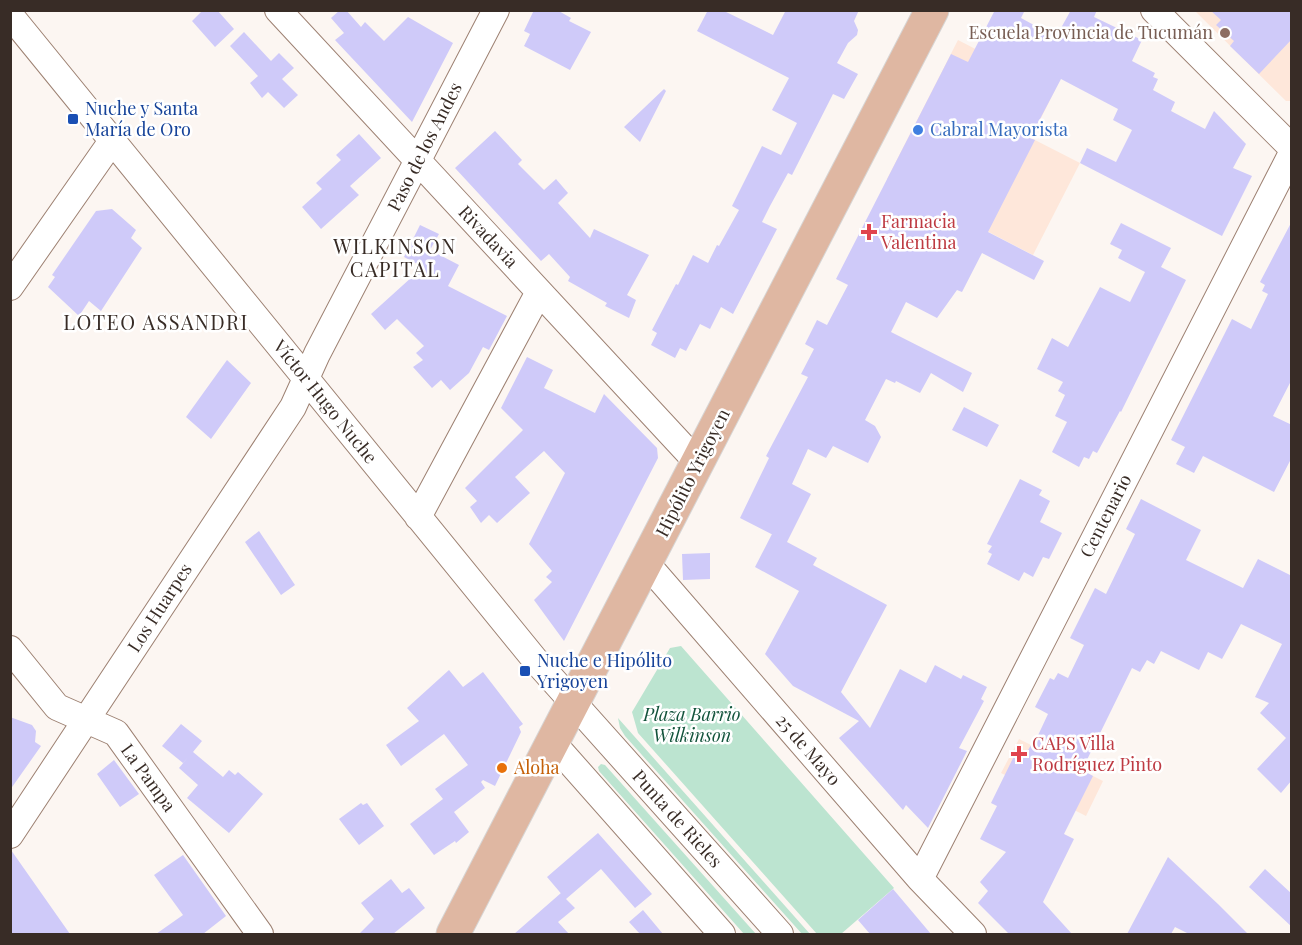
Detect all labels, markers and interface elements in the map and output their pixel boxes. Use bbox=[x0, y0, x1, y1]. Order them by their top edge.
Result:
place label: Escuela Provincia de Tucumán bbox=[968, 20, 1213, 44]
marker: Escuela Provincia de Tucumán bbox=[1218, 26, 1232, 40]
street label: Paso de los Andes bbox=[381, 78, 467, 215]
place label: Nuche y Santa María de Oro bbox=[85, 96, 198, 141]
marker: Nuche y Santa María de Oro bbox=[66, 112, 80, 126]
place label: Cabral Mayorista bbox=[930, 117, 1068, 141]
marker: Cabral Mayorista bbox=[911, 123, 925, 137]
street label: Rivadavia bbox=[454, 200, 524, 273]
place label: Farmacia Valentina bbox=[880, 209, 956, 254]
marker: Farmacia Valentina bbox=[862, 225, 876, 239]
district label: WILKINSON CAPITAL bbox=[332, 232, 457, 282]
district label: LOTEO ASSANDRI bbox=[63, 308, 249, 335]
street label: Víctor Hugo Nuche bbox=[268, 334, 383, 468]
street label: Hipólito Yrigoyen bbox=[649, 404, 735, 541]
street label: Centenario bbox=[1074, 470, 1136, 561]
street label: Los Huarpes bbox=[121, 558, 197, 657]
place label: Nuche e Hipólito Yrigoyen bbox=[536, 648, 672, 693]
marker: Nuche e Hipólito Yrigoyen bbox=[518, 664, 532, 678]
park label: Plaza Barrio Wilkinson bbox=[642, 702, 741, 747]
street label: 25 de Mayo bbox=[771, 708, 847, 790]
place label: CAPS Villa Rodríguez Pinto bbox=[1032, 731, 1162, 776]
street label: La Pampa bbox=[116, 739, 182, 816]
marker: CAPS Villa Rodríguez Pinto bbox=[1010, 745, 1028, 763]
place label: Aloha bbox=[513, 755, 560, 779]
marker: Aloha bbox=[495, 761, 509, 775]
street label: Punta de Rieles bbox=[627, 764, 728, 872]

